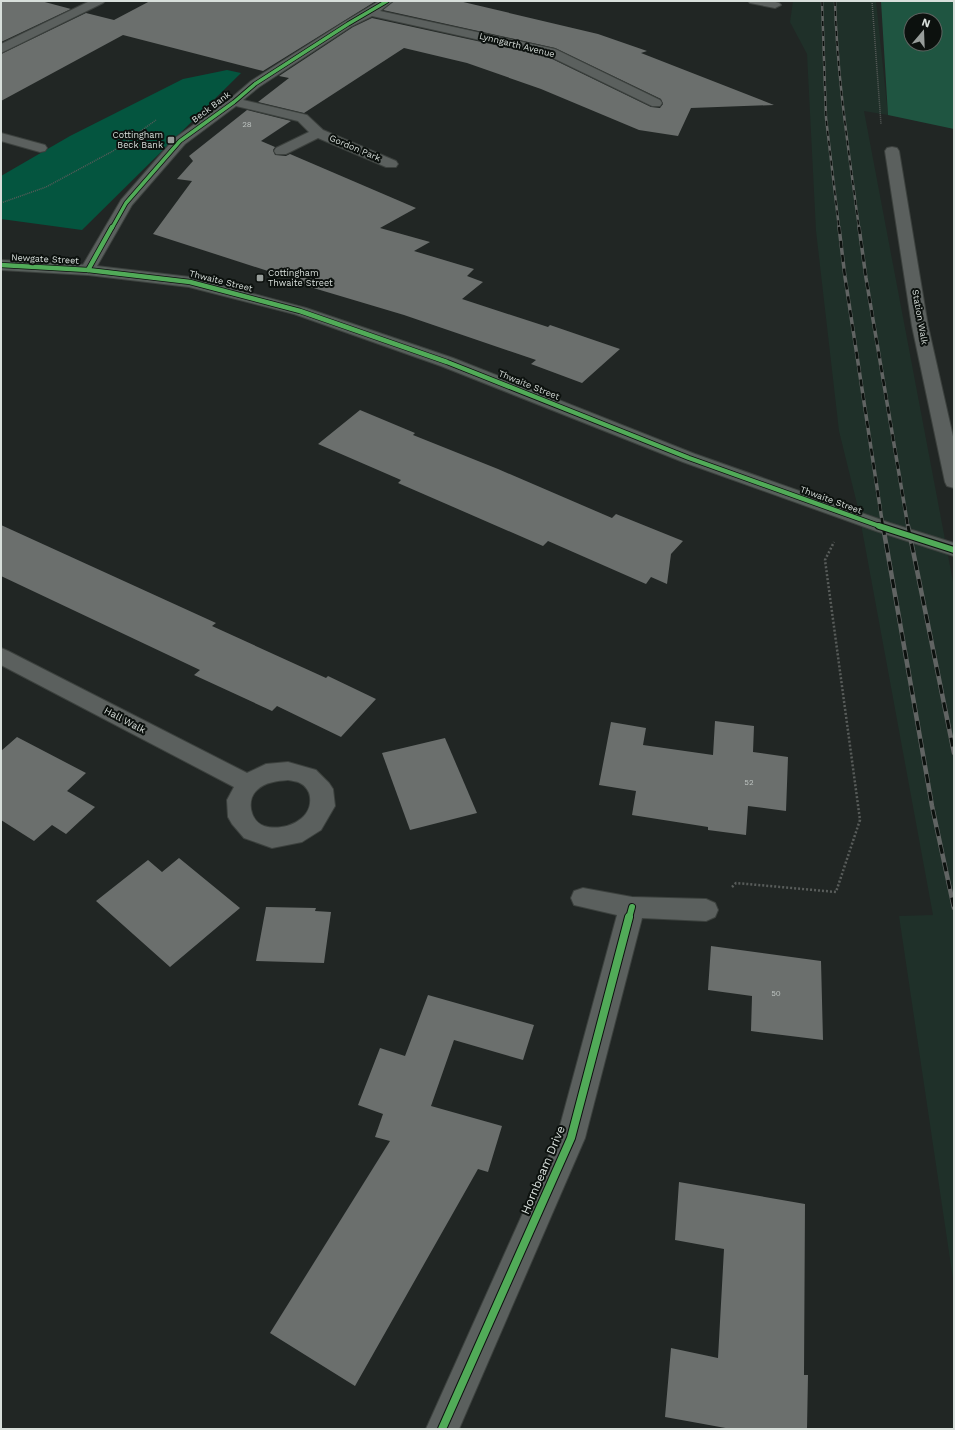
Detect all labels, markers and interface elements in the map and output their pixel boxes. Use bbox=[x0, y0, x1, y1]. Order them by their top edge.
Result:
north arrow bbox=[903, 12, 943, 52]
text: N bbox=[920, 16, 932, 30]
street label: Lynngarth Avenue bbox=[478, 31, 556, 59]
street label: Beck Bank bbox=[190, 89, 232, 125]
house number: 28 bbox=[242, 120, 252, 129]
place label: Cottingham Beck Bank bbox=[113, 130, 163, 150]
street label: Gordon Park bbox=[328, 133, 382, 163]
marker: Cottingham Beck Bank bbox=[166, 135, 176, 145]
street label: Newgate Street bbox=[11, 252, 79, 266]
street label: Thwaite Street bbox=[188, 268, 254, 294]
place label: Cottingham Thwaite Street bbox=[268, 268, 333, 288]
marker: Cottingham Thwaite Street bbox=[255, 273, 265, 283]
street label: Station Walk bbox=[910, 289, 930, 345]
street label: Thwaite Street bbox=[497, 368, 561, 402]
street label: Thwaite Street bbox=[799, 484, 863, 516]
street label: Hall Walk bbox=[102, 704, 148, 736]
house number: 52 bbox=[744, 778, 754, 787]
house number: 50 bbox=[771, 989, 781, 998]
street label: Hornbeam Drive bbox=[518, 1124, 568, 1216]

